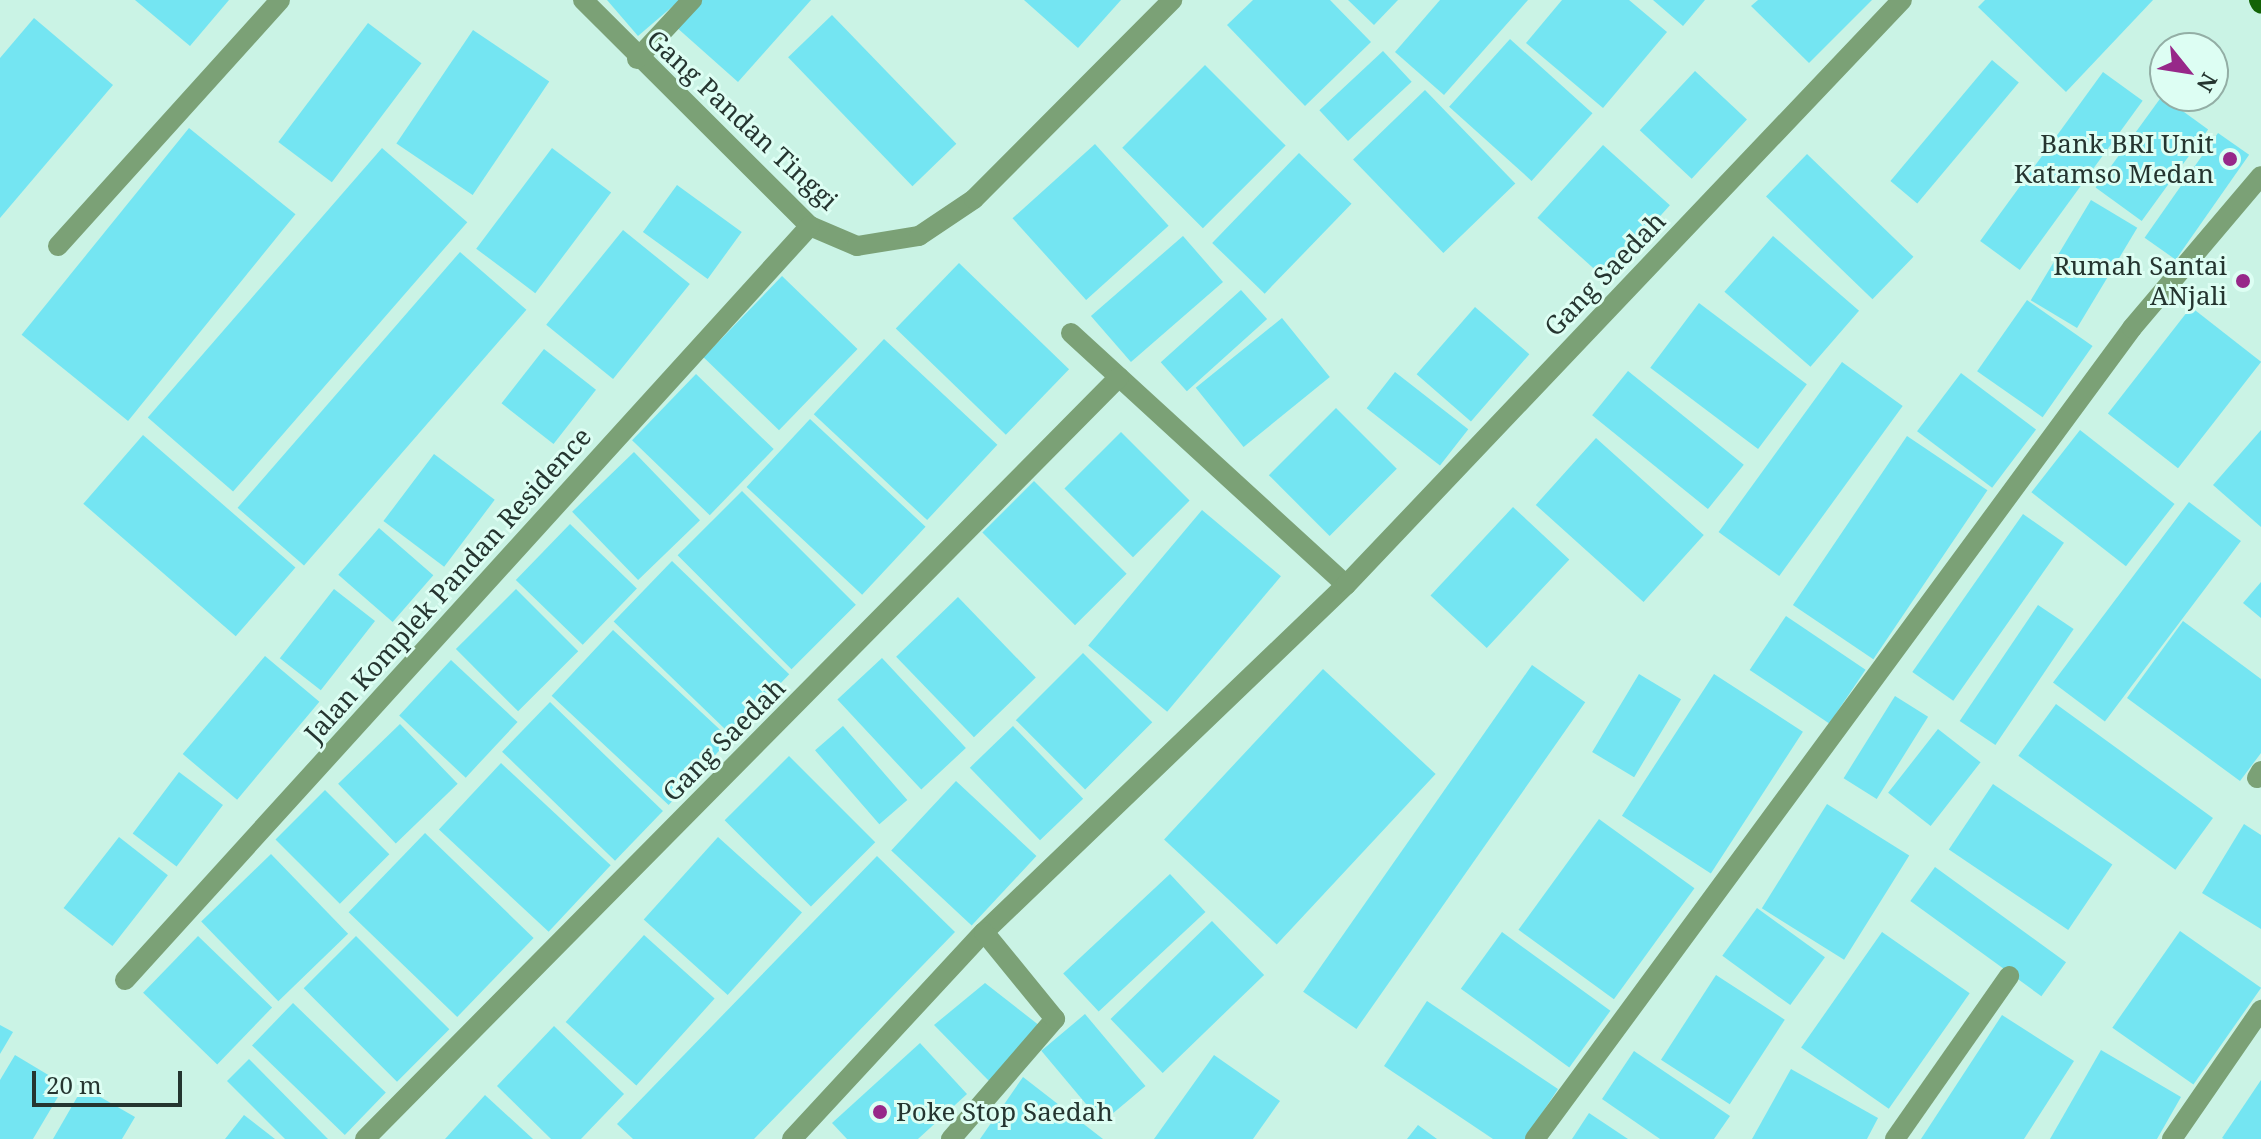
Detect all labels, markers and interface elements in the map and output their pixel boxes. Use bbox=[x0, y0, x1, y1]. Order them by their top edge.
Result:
street label: Gang Pandan Tinggi bbox=[640, 24, 844, 216]
north arrow bbox=[2149, 32, 2229, 112]
text: N bbox=[2191, 68, 2225, 98]
place label: Bank BRI Unit Katamso Medan bbox=[2014, 128, 2214, 190]
marker: Bank BRI Unit Katamso Medan bbox=[2221, 150, 2239, 168]
street label: Gang Saedah bbox=[1538, 205, 1672, 343]
place label: Rumah Santai ANjali bbox=[2053, 250, 2227, 312]
marker: Rumah Santai ANjali bbox=[2234, 272, 2252, 290]
street label: Jalan Komplek Pandan Residence bbox=[298, 421, 598, 749]
street label: Gang Saedah bbox=[656, 672, 792, 808]
scale bar bbox=[36, 1055, 186, 1105]
text: 20 m bbox=[46, 1068, 102, 1101]
place label: Poke Stop Saedah bbox=[896, 1096, 1113, 1128]
marker: Poke Stop Saedah bbox=[871, 1103, 889, 1121]

